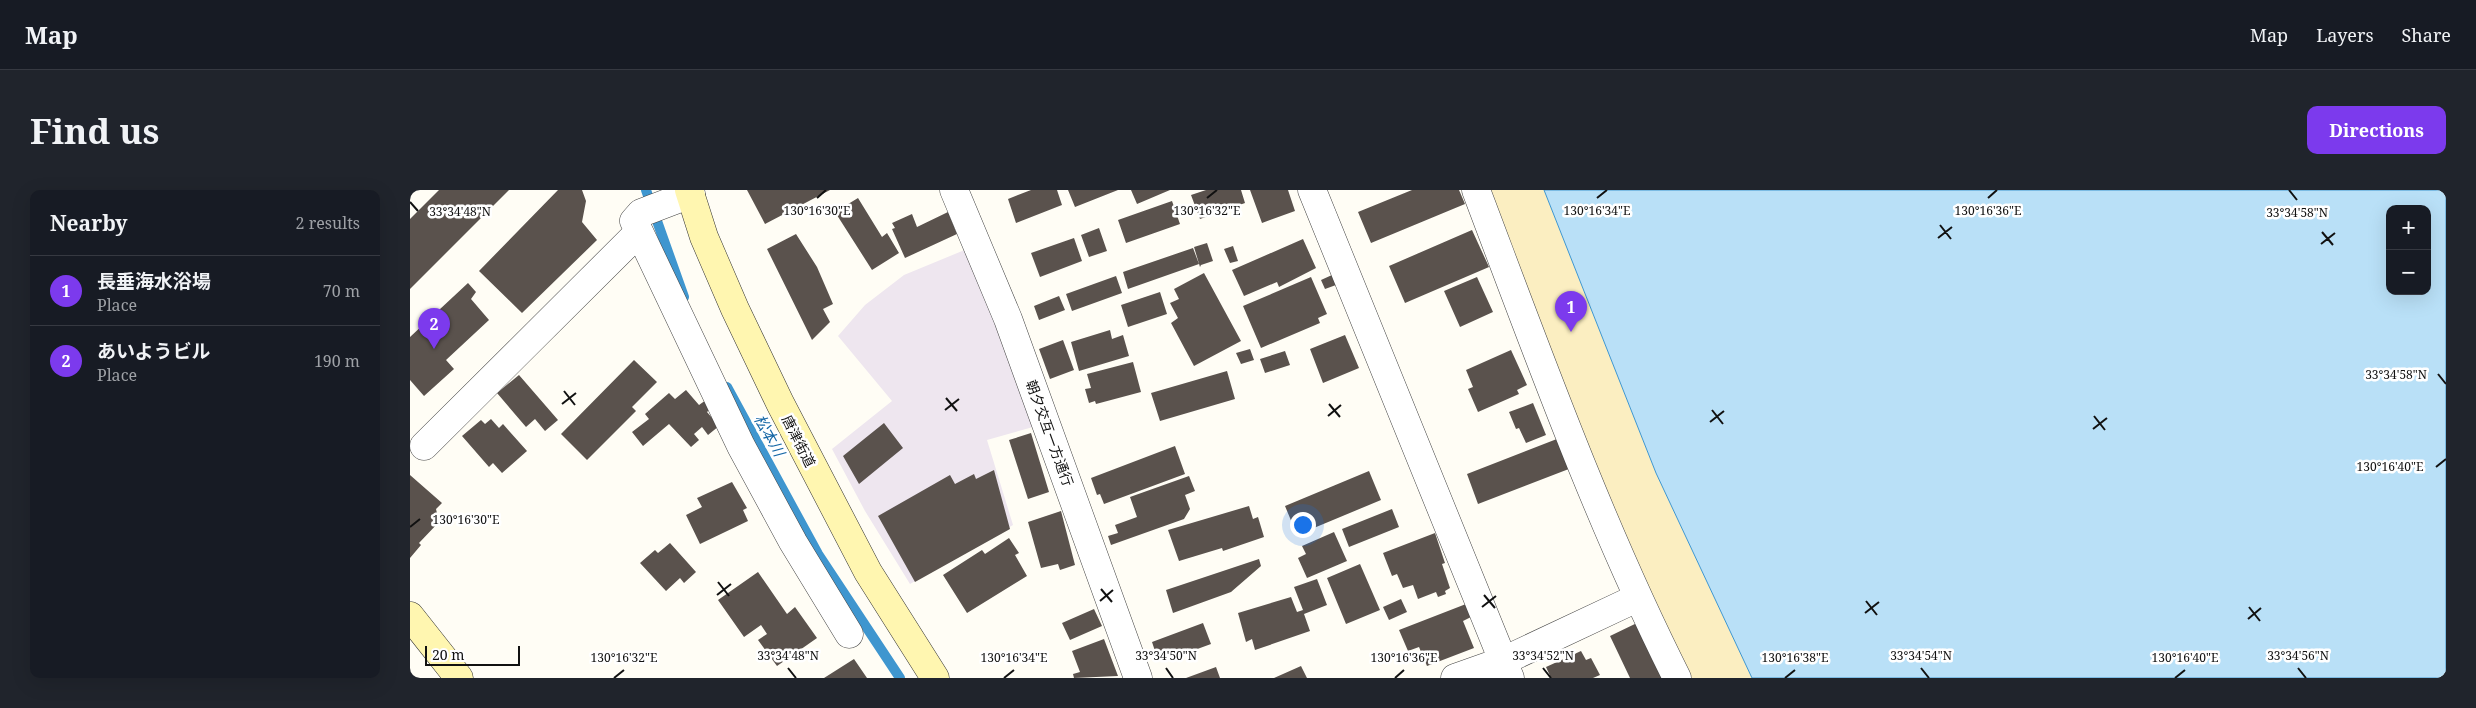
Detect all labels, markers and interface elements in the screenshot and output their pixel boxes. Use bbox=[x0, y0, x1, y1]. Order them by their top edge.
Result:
text: Map bbox=[25, 18, 78, 51]
text: Map bbox=[2250, 23, 2288, 47]
text: Layers bbox=[2316, 23, 2374, 47]
text: Share bbox=[2402, 23, 2451, 47]
button: Directions bbox=[2307, 106, 2446, 154]
text: Find us bbox=[30, 107, 159, 154]
text: 130°16'30"E bbox=[784, 202, 850, 219]
text: 130°16'32"E bbox=[1174, 202, 1240, 219]
text: 130°16'34"E bbox=[1564, 202, 1630, 219]
text: 130°16'36"E bbox=[1955, 202, 2021, 219]
text: 33°34'48"N bbox=[429, 203, 491, 220]
text: 33°34'58"N bbox=[2266, 204, 2328, 221]
map controls bbox=[2386, 205, 2431, 295]
button: + bbox=[2386, 205, 2431, 250]
text: Nearby bbox=[50, 209, 128, 237]
text: 2 results bbox=[296, 212, 360, 234]
button: − bbox=[2386, 250, 2431, 295]
text: 長垂海水浴場 bbox=[97, 268, 211, 294]
text: 1 bbox=[61, 280, 71, 302]
text: 70 m bbox=[323, 280, 360, 302]
pin: 1 bbox=[1555, 291, 1587, 332]
text: Place bbox=[97, 294, 137, 316]
pin: 2 bbox=[418, 308, 450, 349]
text: あいようビル bbox=[97, 338, 211, 364]
text: 2 bbox=[61, 350, 71, 372]
text: 190 m bbox=[314, 350, 360, 372]
text: Place bbox=[97, 364, 137, 386]
text: 33°34'58"N bbox=[2365, 366, 2427, 383]
street label: 朝夕交互一方通行 bbox=[1022, 377, 1078, 489]
water label: 松本川 bbox=[750, 410, 791, 461]
street label: 唐津街道 bbox=[778, 412, 820, 470]
text: 130°16'40"E bbox=[2357, 458, 2423, 475]
text: 130°16'30"E bbox=[433, 511, 499, 528]
your location bbox=[1290, 512, 1316, 538]
scale bar bbox=[425, 643, 520, 666]
text: 20 m bbox=[432, 645, 465, 664]
text: 33°34'48"N bbox=[757, 647, 819, 664]
text: 33°34'50"N bbox=[1135, 647, 1197, 664]
text: 33°34'52"N bbox=[1512, 647, 1574, 664]
text: 33°34'54"N bbox=[1890, 647, 1952, 664]
text: 33°34'56"N bbox=[2267, 647, 2329, 664]
text: 130°16'32"E bbox=[591, 649, 657, 666]
text: 130°16'34"E bbox=[981, 649, 1047, 666]
text: 130°16'36"E bbox=[1371, 649, 1437, 666]
text: 130°16'38"E bbox=[1762, 649, 1828, 666]
text: 130°16'40"E bbox=[2152, 649, 2218, 666]

